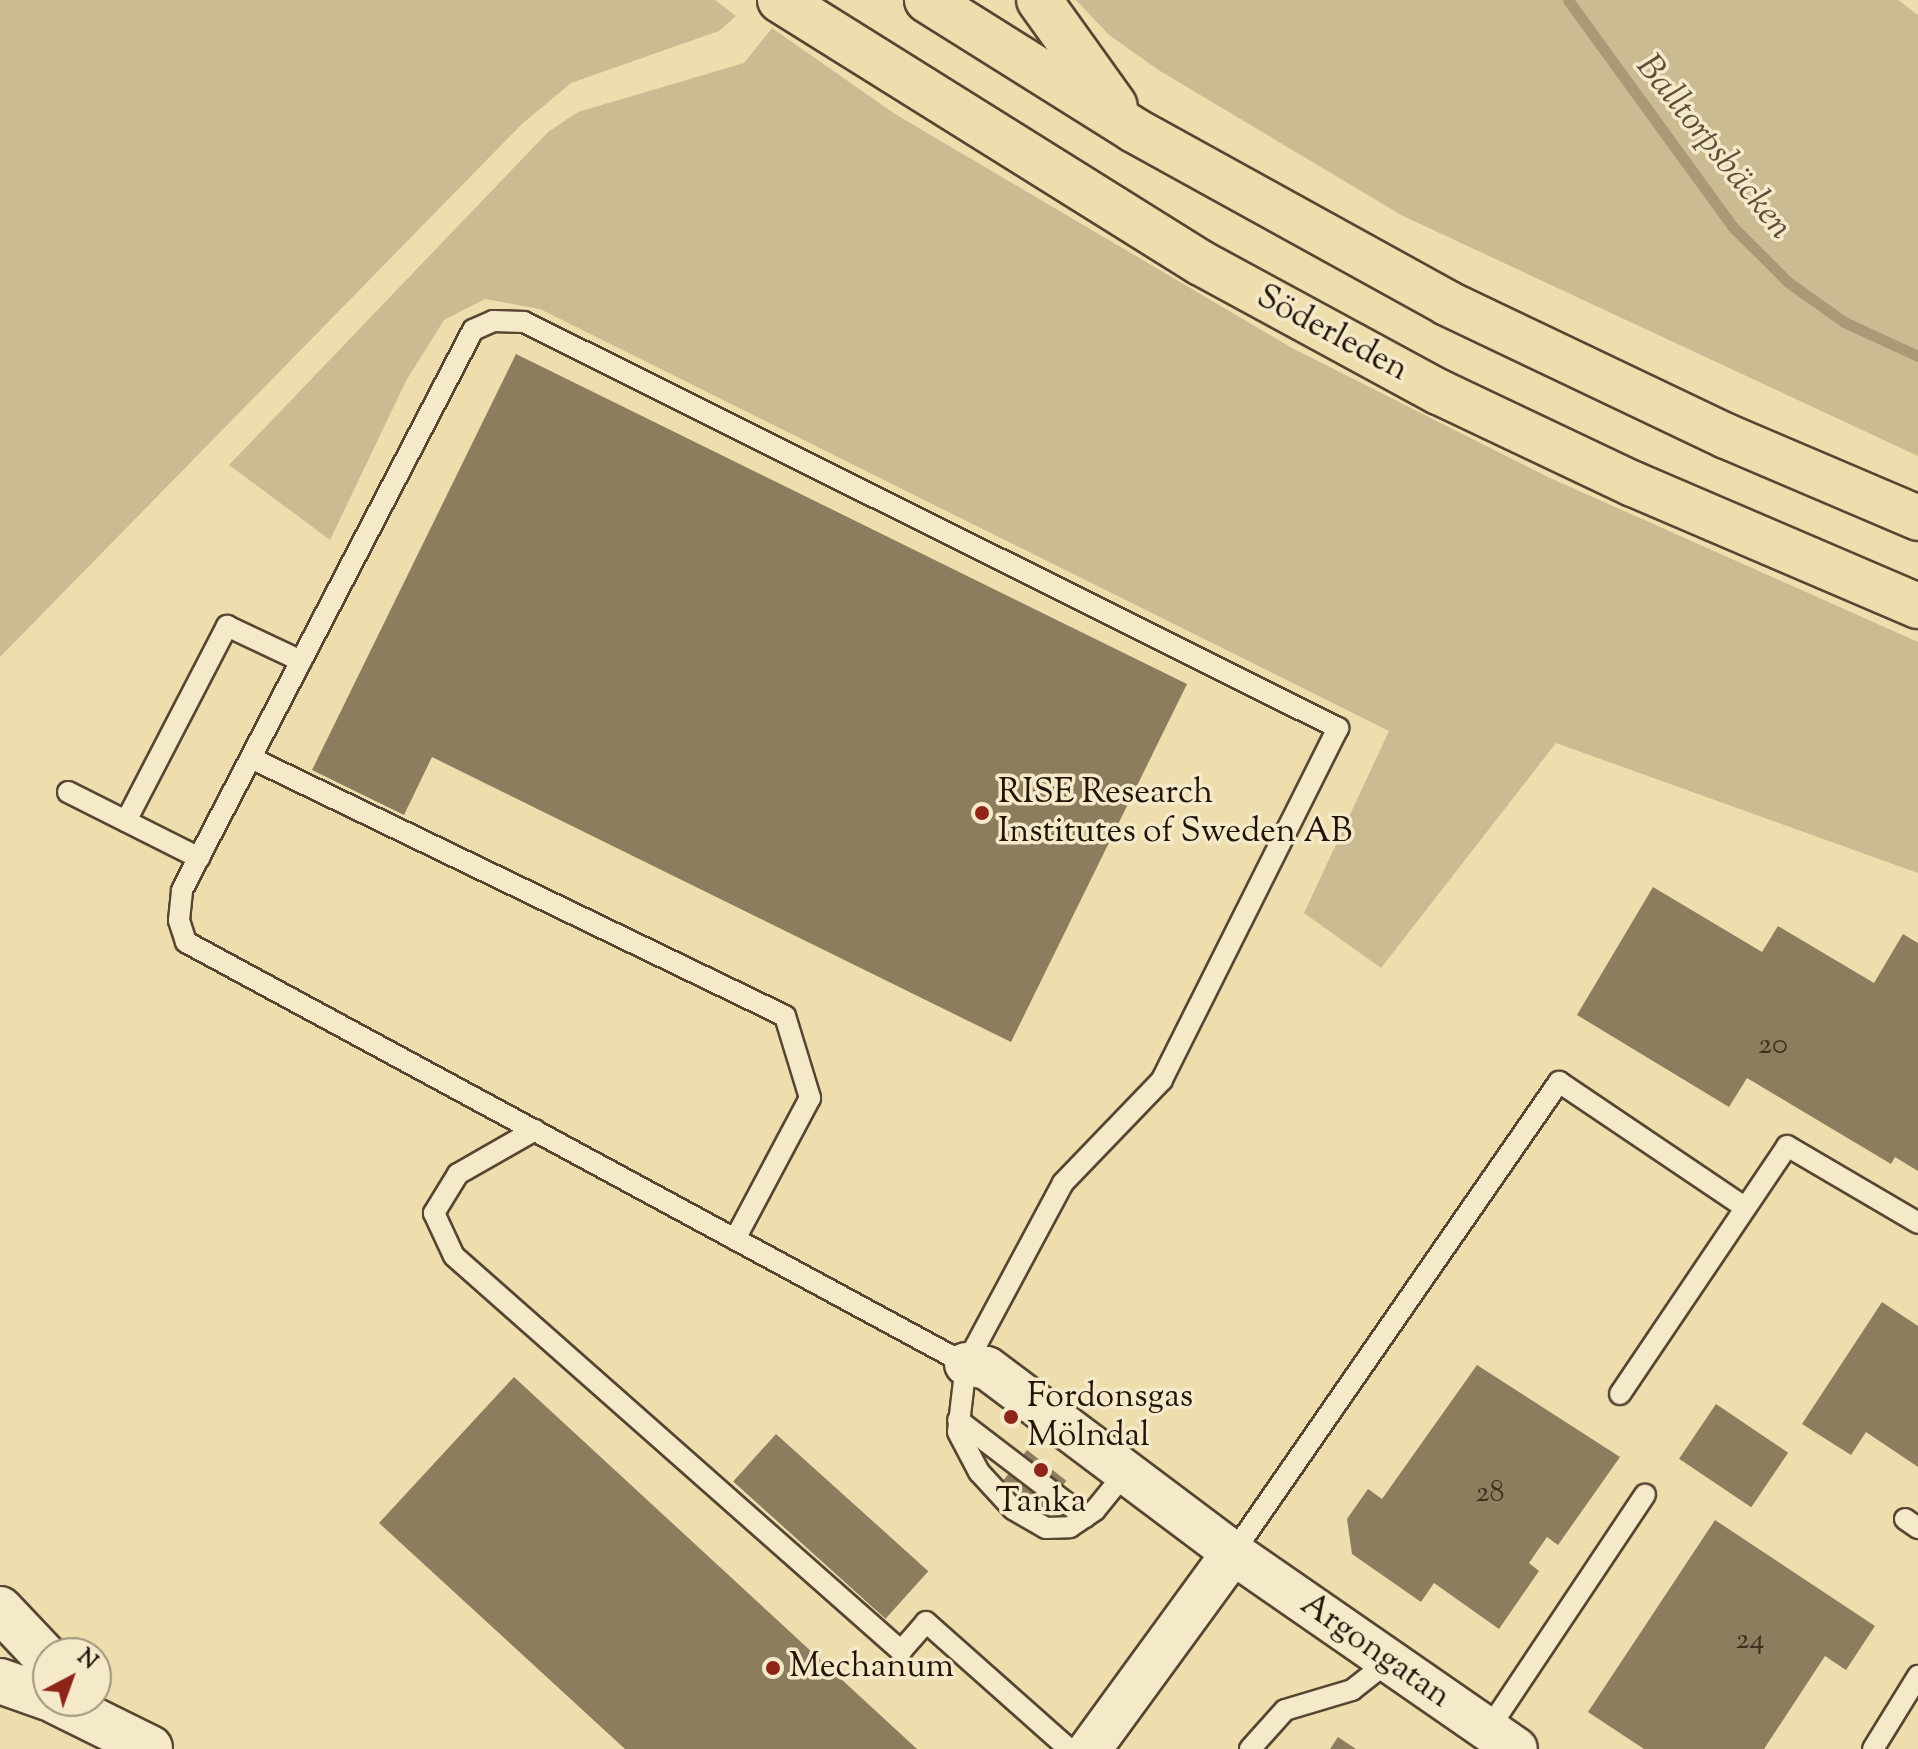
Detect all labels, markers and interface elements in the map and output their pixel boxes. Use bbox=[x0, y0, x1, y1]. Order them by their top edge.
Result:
water label: Balltorpsbäcken bbox=[1625, 47, 1801, 249]
street label: Söderleden bbox=[1249, 277, 1415, 391]
place label: RISE Research Institutes of Sweden AB bbox=[998, 773, 1352, 852]
marker: RISE Research Institutes of Sweden AB bbox=[973, 804, 991, 822]
house number: 20 bbox=[1758, 1028, 1788, 1064]
place label: Fordonsgas Mölndal bbox=[1027, 1377, 1193, 1456]
marker: Fordonsgas Mölndal bbox=[1002, 1408, 1020, 1426]
marker: Tanka bbox=[1032, 1461, 1050, 1479]
house number: 28 bbox=[1475, 1476, 1505, 1512]
place label: Tanka bbox=[996, 1483, 1086, 1523]
street label: Argongatan bbox=[1292, 1584, 1458, 1718]
house number: 24 bbox=[1735, 1623, 1765, 1659]
north arrow bbox=[32, 1637, 112, 1717]
text: N bbox=[69, 1643, 104, 1678]
place label: Mechanum bbox=[789, 1648, 954, 1688]
marker: Mechanum bbox=[764, 1659, 782, 1677]

